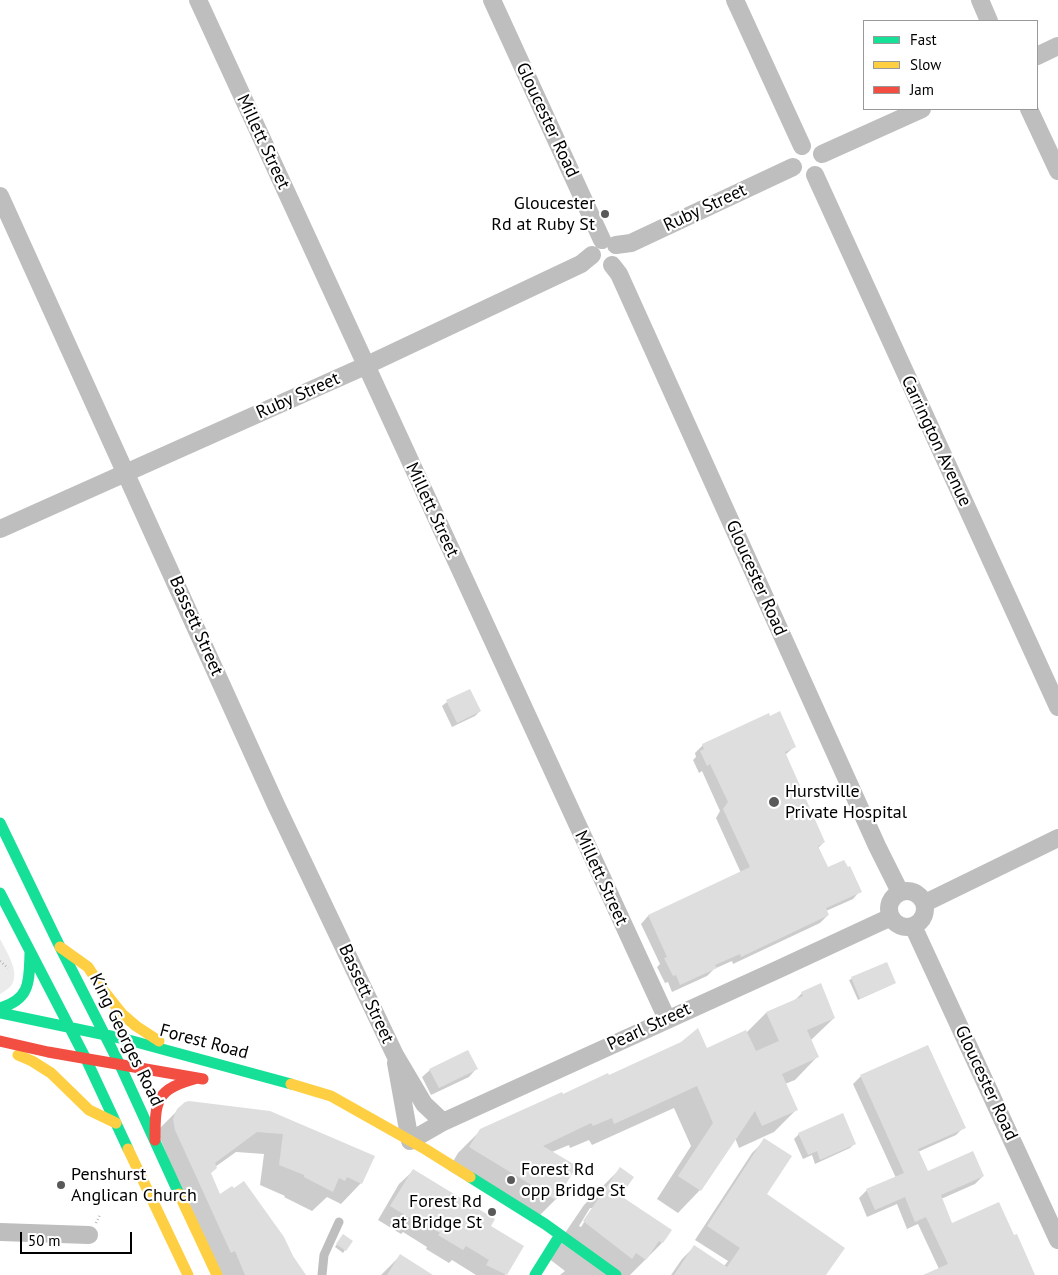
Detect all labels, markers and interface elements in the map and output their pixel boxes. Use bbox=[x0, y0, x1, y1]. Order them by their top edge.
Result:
legend bbox=[863, 20, 1038, 110]
text: Fast bbox=[910, 30, 937, 49]
text: Slow bbox=[910, 55, 941, 74]
street label: Gloucester Road bbox=[511, 59, 583, 181]
text: Jam bbox=[910, 80, 934, 99]
street label: Millett Street bbox=[232, 91, 294, 193]
street label: Ruby Street bbox=[660, 179, 750, 237]
place label: Gloucester Rd at Ruby St bbox=[491, 193, 595, 235]
marker: Gloucester Rd at Ruby St bbox=[599, 208, 611, 220]
street label: Ruby Street bbox=[253, 368, 343, 424]
street label: Carrington Avenue bbox=[896, 372, 976, 510]
street label: Millett Street bbox=[401, 459, 463, 561]
street label: Gloucester Road bbox=[721, 517, 791, 639]
street label: Bassett Street bbox=[164, 573, 228, 679]
place label: Hurstville Private Hospital bbox=[785, 781, 907, 824]
marker: Hurstville Private Hospital bbox=[767, 795, 781, 809]
street label: Millett Street bbox=[570, 827, 632, 929]
street label: Bassett Street bbox=[334, 941, 398, 1047]
street label: King Georges Road bbox=[84, 970, 168, 1110]
street label: Pearl Street bbox=[604, 998, 694, 1056]
street label: Forest Road bbox=[157, 1020, 251, 1064]
street label: Gloucester Road bbox=[950, 1022, 1022, 1144]
place label: Forest Rd opp Bridge St bbox=[521, 1159, 625, 1202]
place label: Penshurst Anglican Church bbox=[71, 1164, 197, 1206]
marker: Forest Rd opp Bridge St bbox=[505, 1174, 517, 1186]
marker: Penshurst Anglican Church bbox=[55, 1179, 67, 1191]
place label: Forest Rd at Bridge St bbox=[392, 1191, 482, 1234]
marker: Forest Rd at Bridge St bbox=[486, 1206, 498, 1218]
scale bar bbox=[22, 1222, 135, 1254]
text: 50 m bbox=[28, 1231, 61, 1250]

